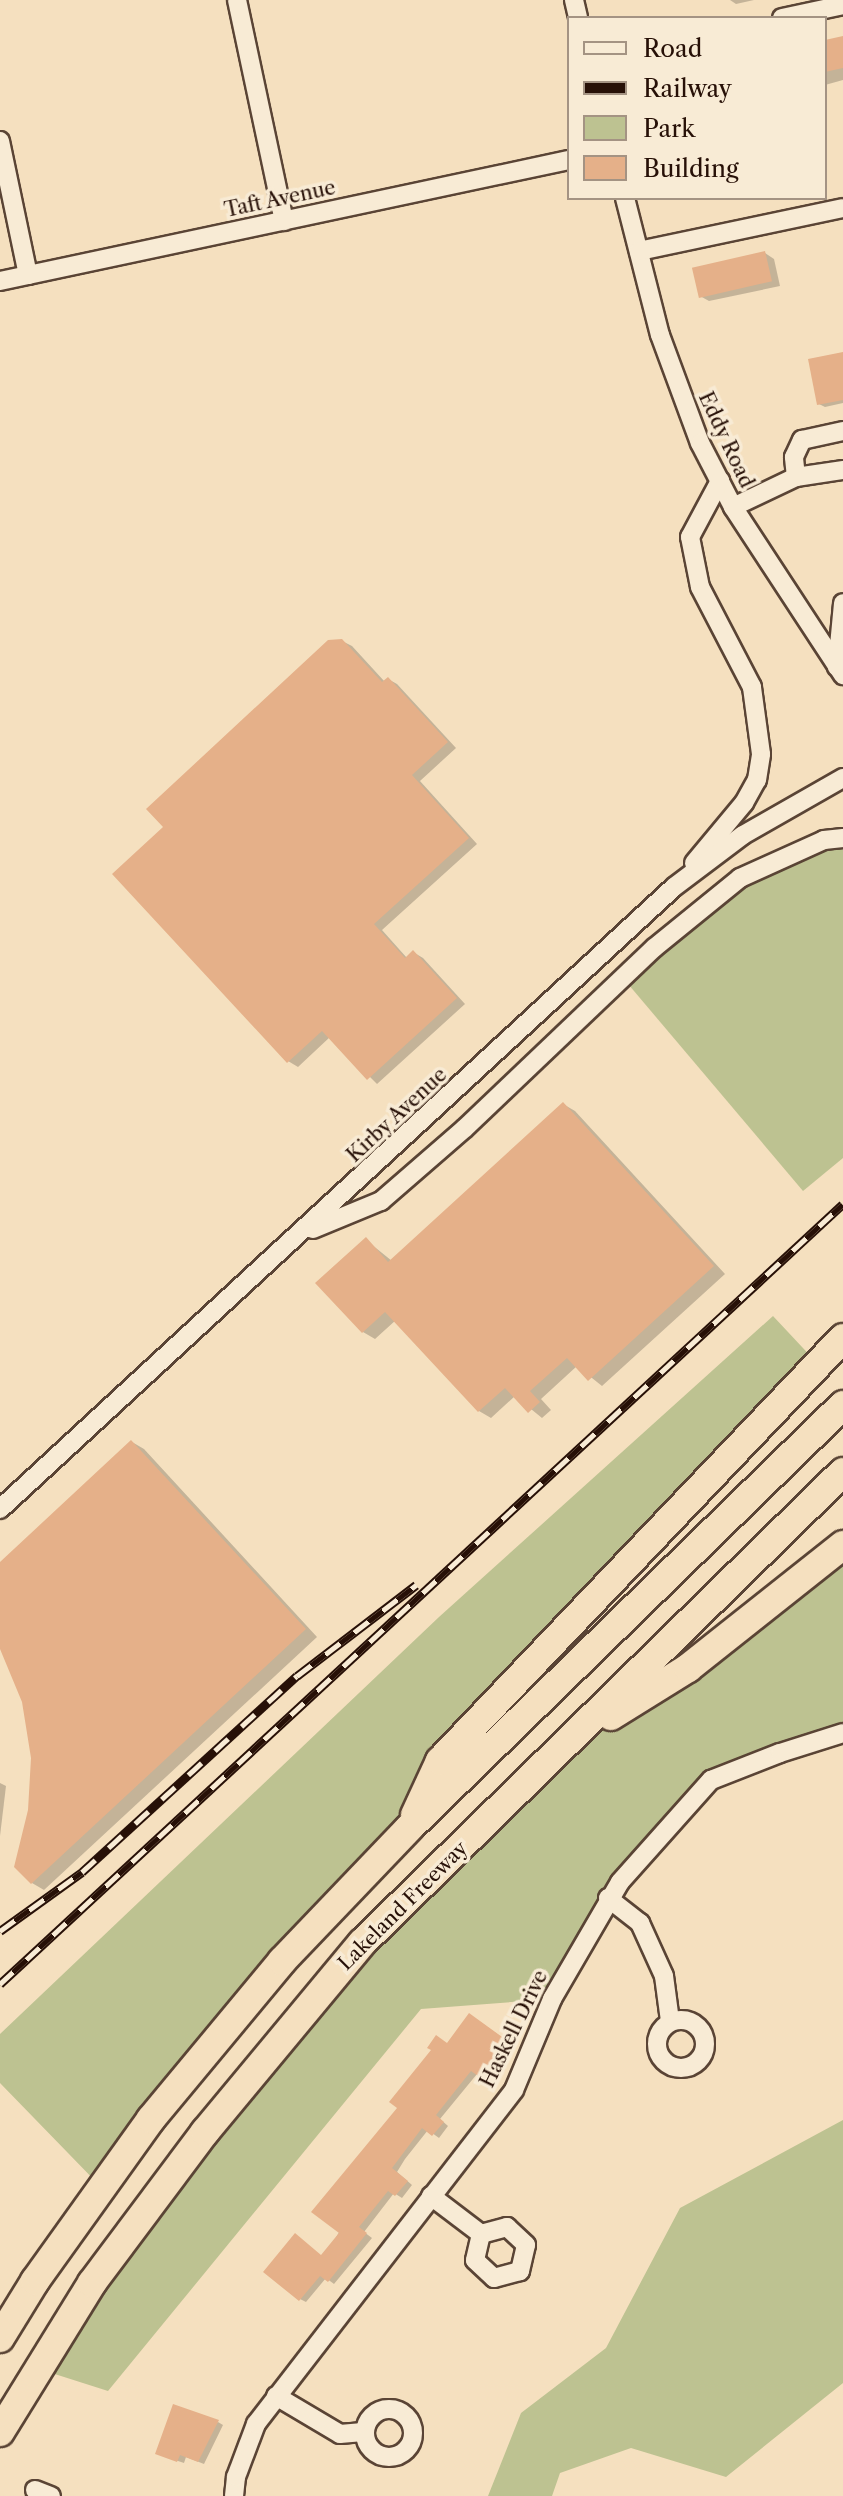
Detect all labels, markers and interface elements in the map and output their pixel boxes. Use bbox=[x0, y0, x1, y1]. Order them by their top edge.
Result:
legend bbox=[567, 16, 827, 200]
text: Road bbox=[643, 34, 702, 63]
text: Railway bbox=[643, 74, 732, 103]
text: Park bbox=[643, 114, 695, 143]
text: Building bbox=[643, 154, 739, 183]
street label: Taft Avenue bbox=[222, 175, 338, 223]
street label: Eddy Road bbox=[693, 388, 759, 492]
street label: Kirby Avenue bbox=[342, 1062, 452, 1168]
street label: Lakeland Freeway bbox=[334, 1837, 472, 1975]
street label: Haskell Drive bbox=[475, 1966, 553, 2092]

